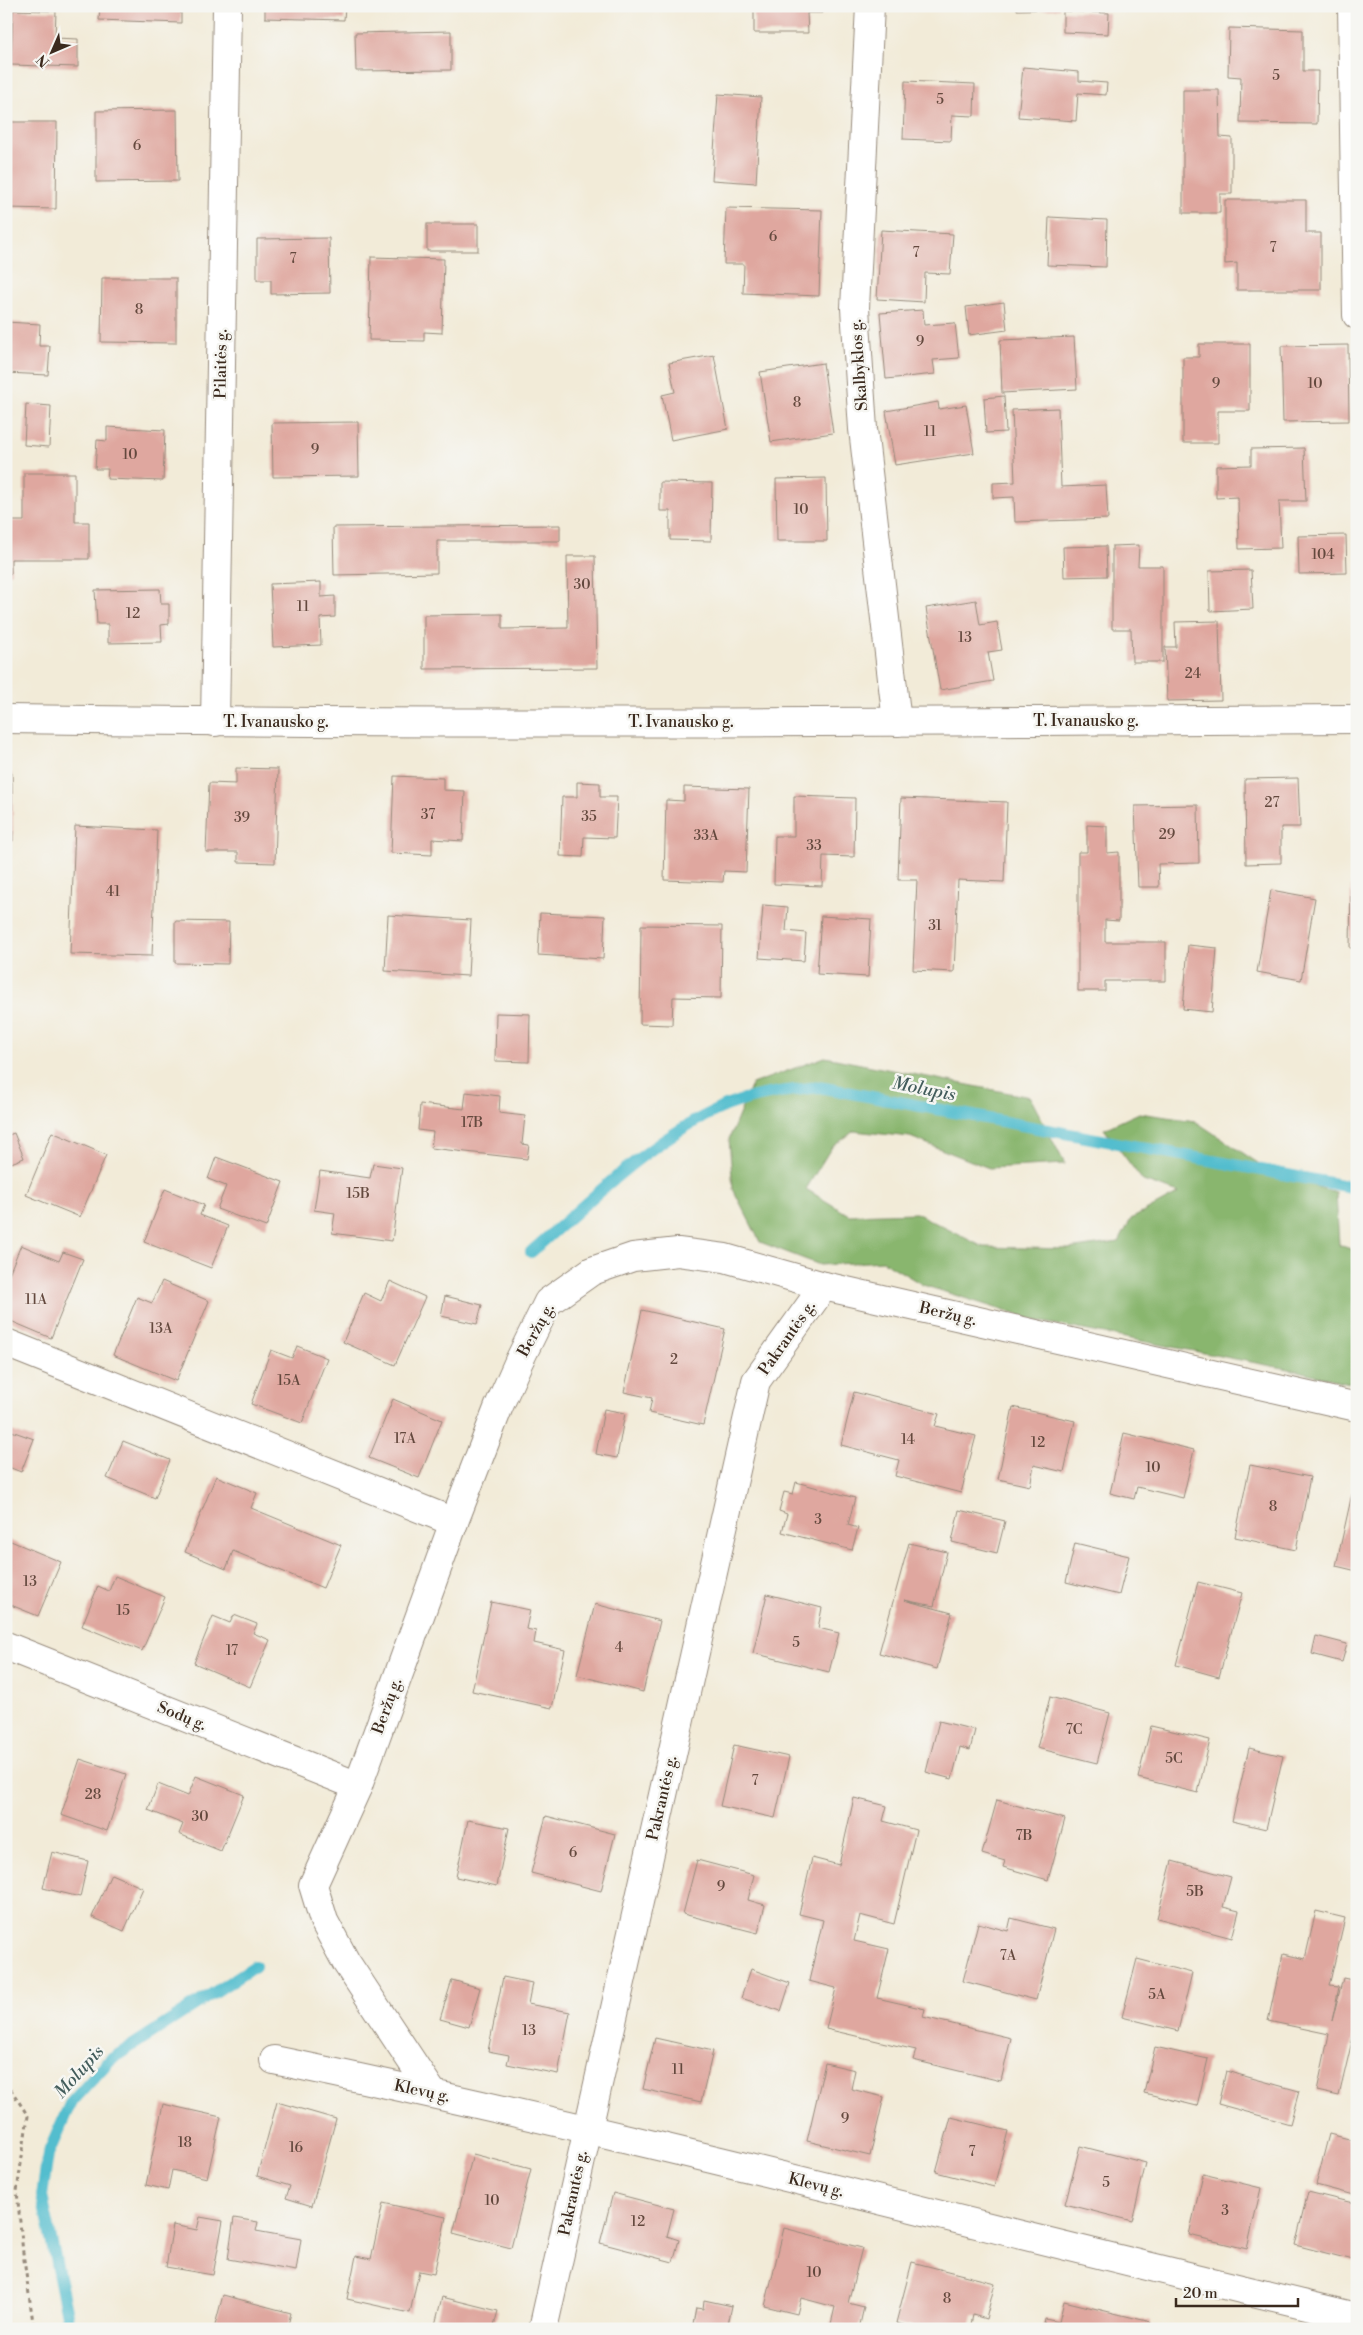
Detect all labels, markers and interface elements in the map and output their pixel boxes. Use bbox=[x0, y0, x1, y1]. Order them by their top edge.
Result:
north arrow bbox=[28, 28, 78, 78]
text: N bbox=[33, 50, 54, 71]
house number: 5 bbox=[1272, 67, 1280, 85]
house number: 5 bbox=[936, 91, 944, 109]
house number: 6 bbox=[133, 137, 142, 155]
house number: 6 bbox=[769, 228, 778, 246]
house number: 7 bbox=[1269, 239, 1277, 257]
house number: 7 bbox=[912, 244, 920, 262]
house number: 7 bbox=[289, 250, 297, 268]
house number: 8 bbox=[135, 301, 143, 319]
street label: Skalbyklos g. bbox=[846, 319, 872, 411]
street label: Pilaitės g. bbox=[210, 329, 232, 399]
house number: 9 bbox=[916, 333, 924, 351]
house number: 9 bbox=[1212, 375, 1220, 393]
house number: 10 bbox=[1308, 375, 1322, 393]
house number: 8 bbox=[793, 394, 801, 412]
house number: 11 bbox=[924, 423, 936, 441]
house number: 9 bbox=[311, 441, 319, 459]
house number: 10 bbox=[123, 446, 137, 464]
house number: 10 bbox=[794, 501, 808, 519]
house number: 104 bbox=[1311, 546, 1335, 564]
house number: 30 bbox=[573, 576, 591, 594]
house number: 11 bbox=[297, 598, 309, 616]
house number: 12 bbox=[126, 605, 140, 623]
house number: 13 bbox=[958, 629, 972, 647]
house number: 24 bbox=[1185, 665, 1201, 683]
street label: T. Ivanausko g. bbox=[1033, 711, 1139, 731]
street label: T. Ivanausko g. bbox=[223, 712, 329, 732]
street label: T. Ivanausko g. bbox=[628, 712, 734, 732]
house number: 27 bbox=[1265, 794, 1279, 812]
house number: 37 bbox=[421, 806, 435, 824]
house number: 35 bbox=[581, 808, 597, 826]
house number: 39 bbox=[234, 809, 250, 827]
house number: 29 bbox=[1159, 826, 1175, 844]
house number: 33A bbox=[693, 827, 719, 845]
house number: 33 bbox=[806, 837, 822, 855]
house number: 41 bbox=[106, 883, 120, 901]
house number: 31 bbox=[928, 917, 942, 935]
water label: Molupis bbox=[890, 1072, 958, 1106]
house number: 17B bbox=[461, 1114, 483, 1132]
house number: 15B bbox=[346, 1185, 370, 1203]
house number: 11A bbox=[25, 1291, 47, 1309]
street label: Pakrantės g. bbox=[754, 1297, 820, 1379]
street label: Beržų g. bbox=[916, 1298, 979, 1330]
street label: Beržų g. bbox=[513, 1300, 559, 1361]
house number: 13A bbox=[149, 1320, 173, 1338]
house number: 2 bbox=[670, 1351, 678, 1369]
house number: 15A bbox=[277, 1372, 301, 1390]
house number: 17A bbox=[394, 1430, 416, 1448]
house number: 14 bbox=[901, 1431, 915, 1449]
house number: 12 bbox=[1031, 1434, 1045, 1452]
house number: 10 bbox=[1146, 1459, 1160, 1477]
house number: 8 bbox=[1269, 1498, 1277, 1516]
house number: 3 bbox=[814, 1511, 822, 1529]
house number: 13 bbox=[23, 1573, 37, 1591]
house number: 15 bbox=[116, 1602, 130, 1620]
house number: 5 bbox=[792, 1634, 800, 1652]
house number: 4 bbox=[615, 1639, 623, 1657]
house number: 17 bbox=[226, 1642, 238, 1660]
street label: Beržų g. bbox=[367, 1675, 406, 1738]
street label: Sodų g. bbox=[154, 1697, 210, 1735]
house number: 7C bbox=[1066, 1721, 1082, 1739]
house number: 5C bbox=[1165, 1750, 1183, 1768]
street label: Pakrantės g. bbox=[643, 1754, 681, 1842]
house number: 7 bbox=[751, 1772, 759, 1790]
house number: 28 bbox=[85, 1786, 101, 1804]
house number: 30 bbox=[191, 1808, 209, 1826]
house number: 7B bbox=[1016, 1827, 1032, 1845]
house number: 6 bbox=[569, 1844, 578, 1862]
house number: 9 bbox=[717, 1878, 725, 1896]
house number: 5B bbox=[1186, 1883, 1204, 1901]
house number: 7A bbox=[1000, 1947, 1017, 1965]
house number: 5A bbox=[1148, 1986, 1166, 2004]
house number: 13 bbox=[522, 2022, 536, 2040]
water label: Molupis bbox=[49, 2040, 109, 2104]
house number: 11 bbox=[672, 2061, 684, 2079]
street label: Klevų g. bbox=[392, 2075, 452, 2107]
house number: 9 bbox=[841, 2110, 849, 2128]
house number: 18 bbox=[178, 2134, 192, 2152]
house number: 16 bbox=[289, 2139, 304, 2157]
house number: 7 bbox=[968, 2143, 976, 2161]
street label: Pakrantės g. bbox=[554, 2149, 592, 2237]
street label: Klevų g. bbox=[786, 2168, 846, 2202]
house number: 5 bbox=[1102, 2174, 1110, 2192]
house number: 10 bbox=[485, 2192, 499, 2210]
house number: 3 bbox=[1221, 2202, 1229, 2220]
house number: 12 bbox=[631, 2213, 645, 2231]
house number: 10 bbox=[807, 2264, 821, 2282]
scale bar bbox=[1176, 2275, 1298, 2307]
text: 20 m bbox=[1183, 2284, 1218, 2303]
house number: 8 bbox=[943, 2290, 951, 2308]

